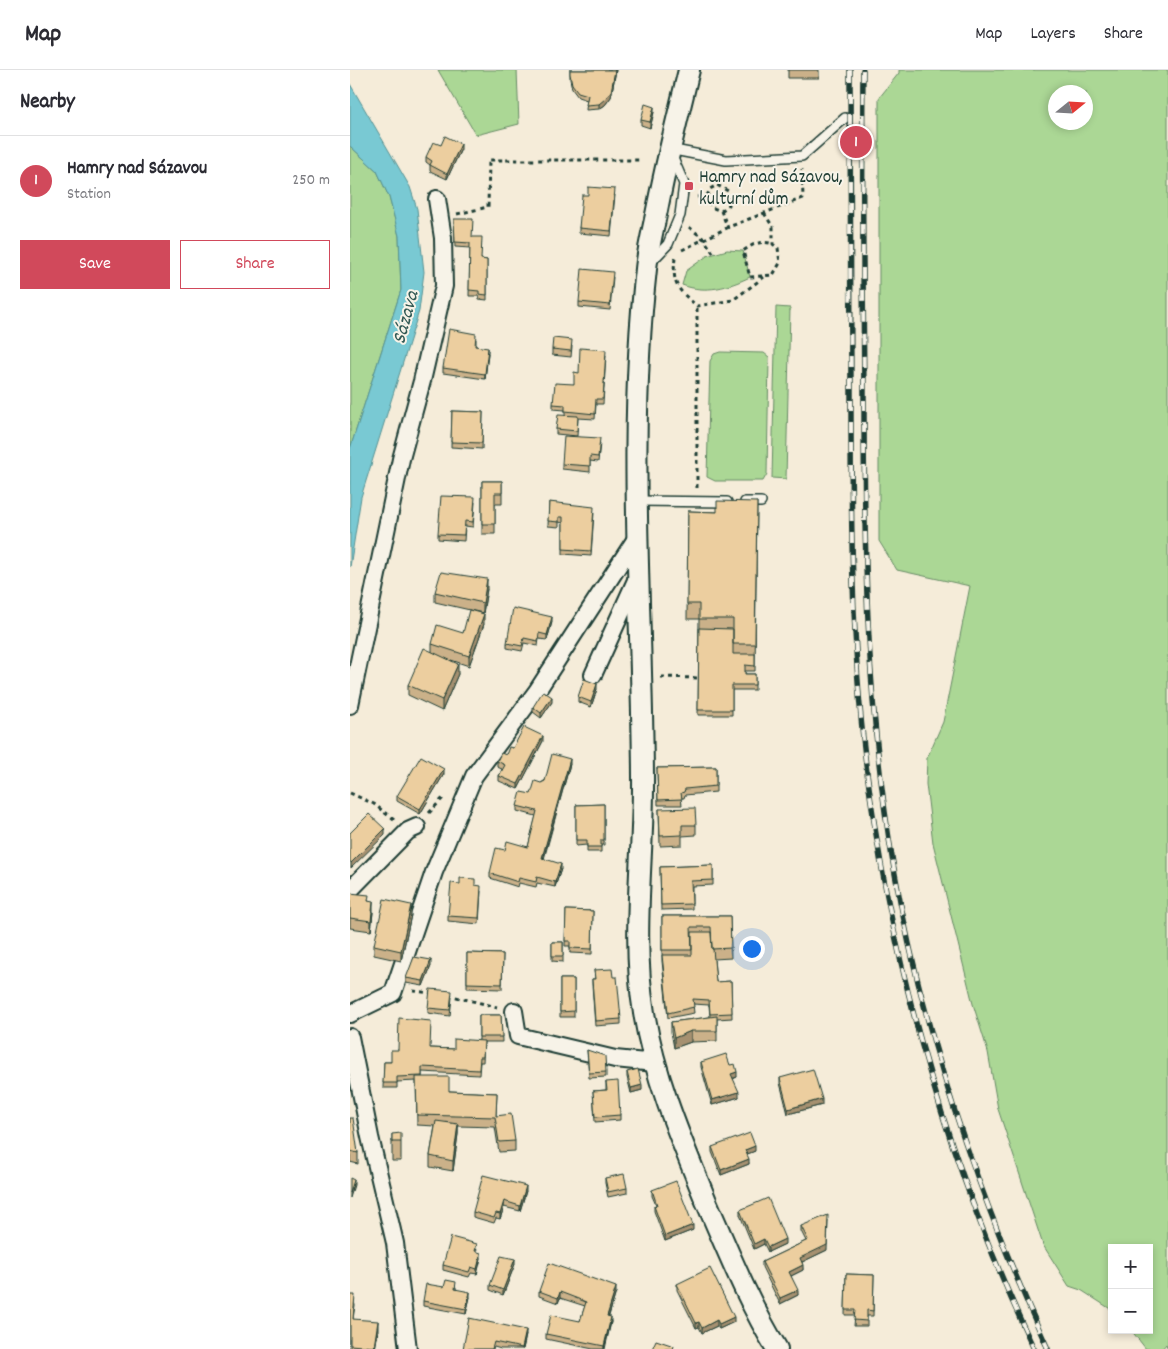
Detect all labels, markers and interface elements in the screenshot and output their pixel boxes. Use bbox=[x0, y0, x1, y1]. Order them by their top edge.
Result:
text: Map bbox=[25, 18, 61, 52]
text: Map bbox=[975, 22, 1002, 47]
text: Layers bbox=[1030, 22, 1076, 47]
text: Share bbox=[1104, 22, 1143, 47]
north arrow bbox=[1048, 85, 1093, 130]
text: Nearby bbox=[20, 88, 75, 118]
pin: 1 bbox=[840, 123, 872, 161]
text: Hamry nad Sázavou bbox=[67, 156, 207, 183]
place label: Hamry nad Sázavou, kulturní dům bbox=[699, 165, 843, 214]
text: 1 bbox=[34, 169, 38, 192]
text: 250 m bbox=[292, 169, 330, 192]
marker: Hamry nad Sázavou, kulturní dům bbox=[683, 180, 695, 192]
text: Station bbox=[67, 183, 111, 206]
button: Save bbox=[20, 240, 170, 289]
button: Share bbox=[180, 240, 330, 289]
water label: Sázava bbox=[386, 287, 428, 347]
your location bbox=[739, 936, 765, 962]
map controls bbox=[1108, 1244, 1153, 1334]
button: + bbox=[1108, 1244, 1153, 1289]
button: − bbox=[1108, 1289, 1153, 1334]

